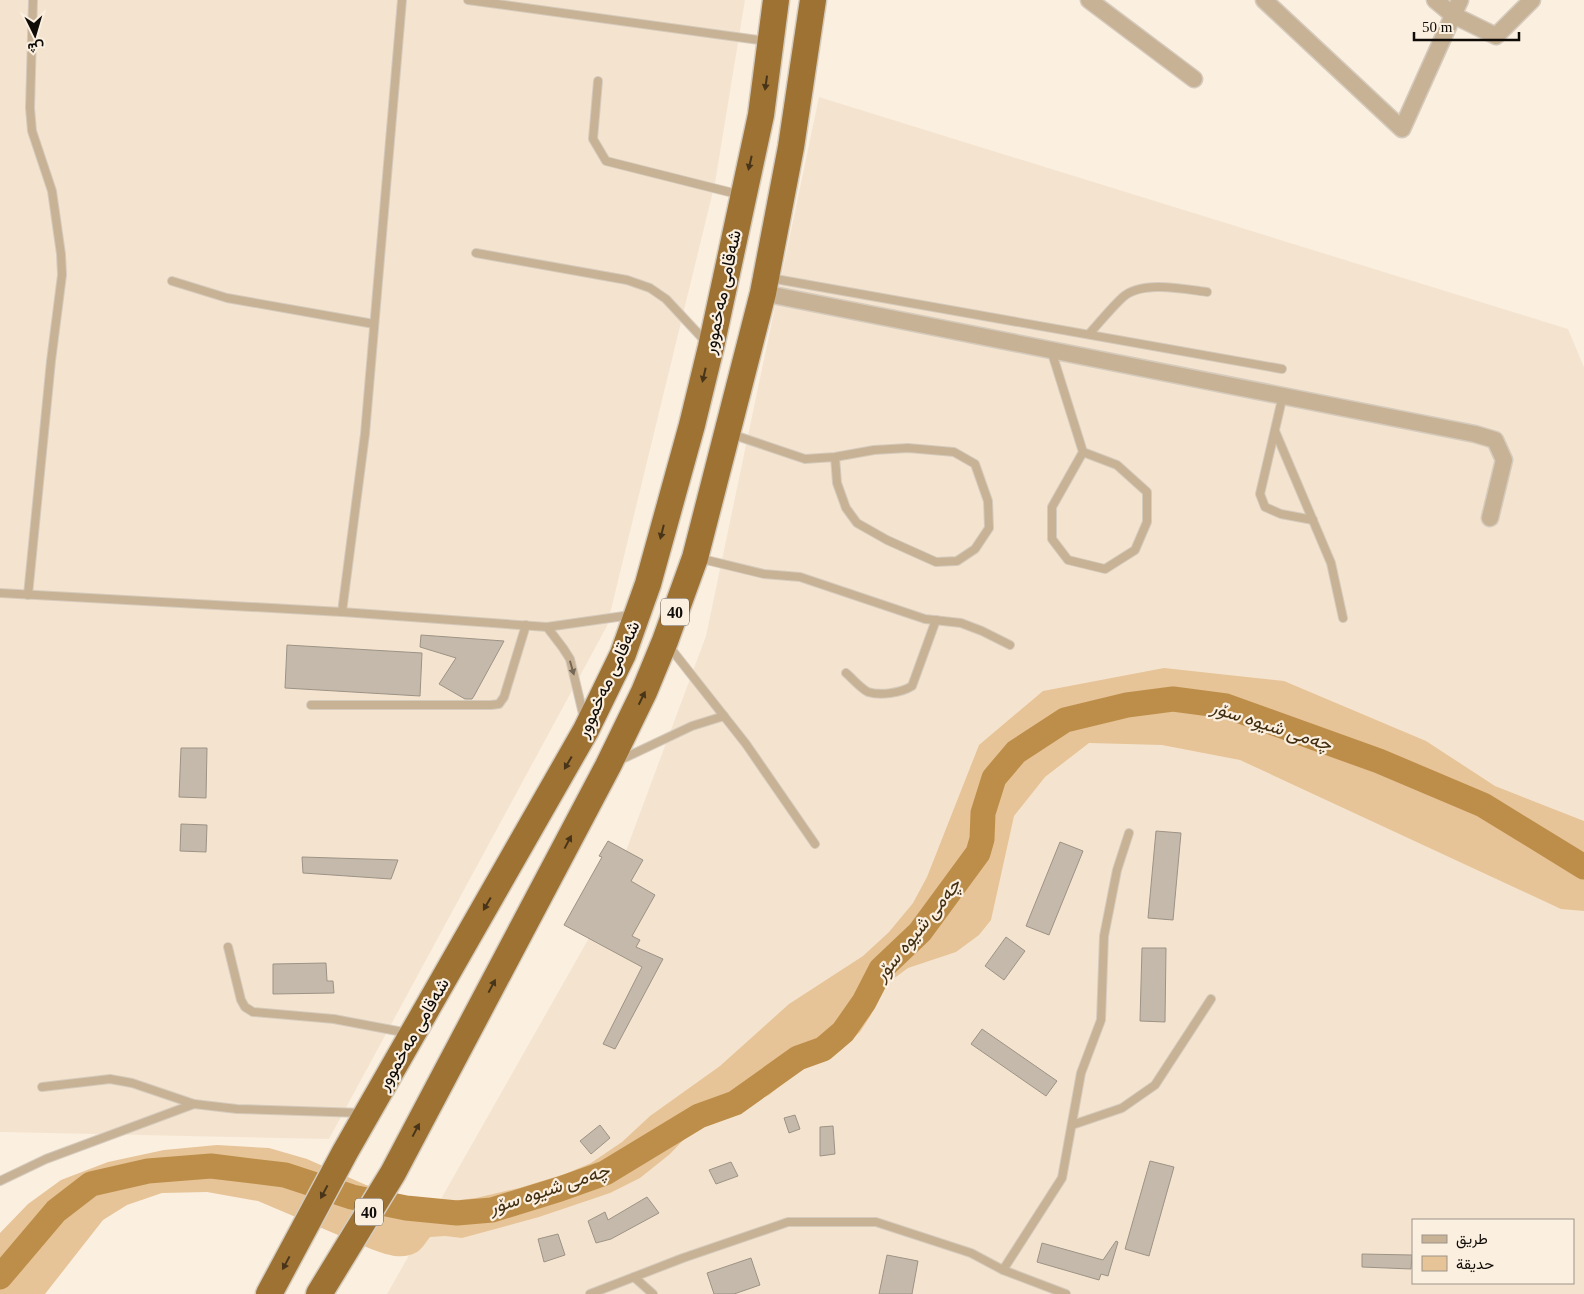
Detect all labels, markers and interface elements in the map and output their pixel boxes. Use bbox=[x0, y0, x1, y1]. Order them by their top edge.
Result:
north arrow bbox=[10, 10, 60, 60]
scale bar bbox=[1414, 10, 1519, 42]
text: 50 m bbox=[1422, 19, 1453, 35]
text: ش bbox=[27, 38, 45, 56]
one-way arrow bbox=[761, 75, 769, 91]
one-way arrow bbox=[746, 155, 754, 170]
street label: شەقامی مەخموور bbox=[699, 228, 746, 357]
one-way arrow bbox=[700, 368, 708, 383]
one-way arrow bbox=[658, 525, 666, 540]
road number: 40 bbox=[661, 598, 689, 626]
street label: شەقامی مەخموور bbox=[572, 618, 645, 742]
one-way arrow bbox=[569, 660, 577, 675]
one-way arrow bbox=[637, 690, 646, 705]
water label: چەمی شیوە سۆر bbox=[1207, 696, 1336, 758]
one-way arrow bbox=[563, 756, 572, 770]
one-way arrow bbox=[564, 835, 572, 850]
water label: چەمی شیوە سۆر bbox=[869, 873, 968, 987]
one-way arrow bbox=[483, 897, 491, 911]
street label: شەقامی مەخموور bbox=[372, 974, 454, 1095]
one-way arrow bbox=[488, 979, 496, 993]
one-way arrow bbox=[412, 1122, 420, 1137]
water label: چەمی شیوە سۆر bbox=[485, 1159, 614, 1221]
one-way arrow bbox=[320, 1184, 328, 1199]
road number: 40 bbox=[355, 1198, 383, 1226]
legend bbox=[1412, 1219, 1574, 1284]
text: طريق bbox=[1456, 1231, 1488, 1249]
one-way arrow bbox=[282, 1255, 290, 1270]
text: حديقة bbox=[1456, 1256, 1494, 1273]

